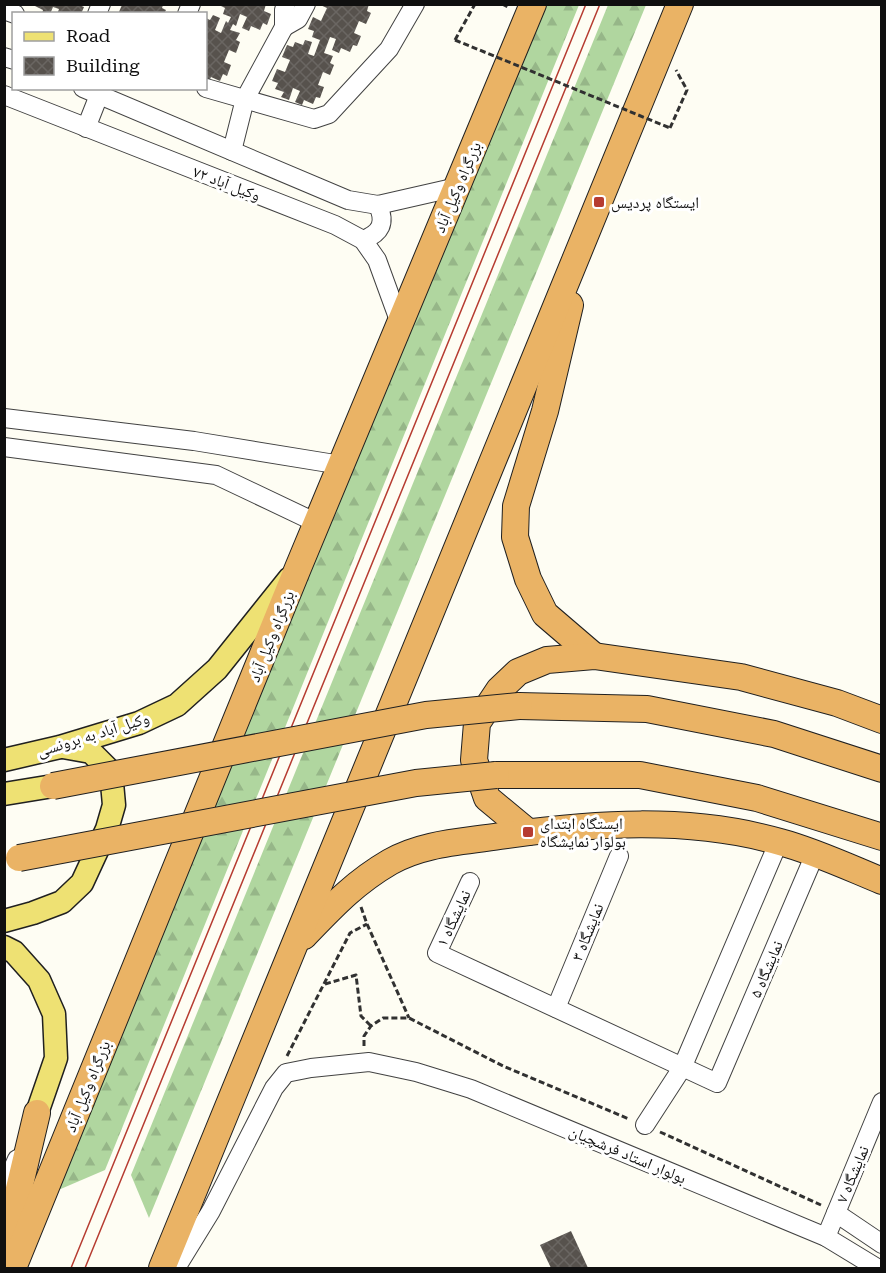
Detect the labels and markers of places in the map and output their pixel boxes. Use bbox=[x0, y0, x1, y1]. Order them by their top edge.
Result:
place label: ایستگاه پردیس bbox=[611, 193, 699, 213]
marker: ایستگاه پردیس bbox=[592, 195, 606, 209]
place label: ایستگاه ابتدای بولوار نمایشگاه bbox=[540, 814, 626, 851]
marker: ایستگاه ابتدای بولوار نمایشگاه bbox=[521, 825, 535, 839]

